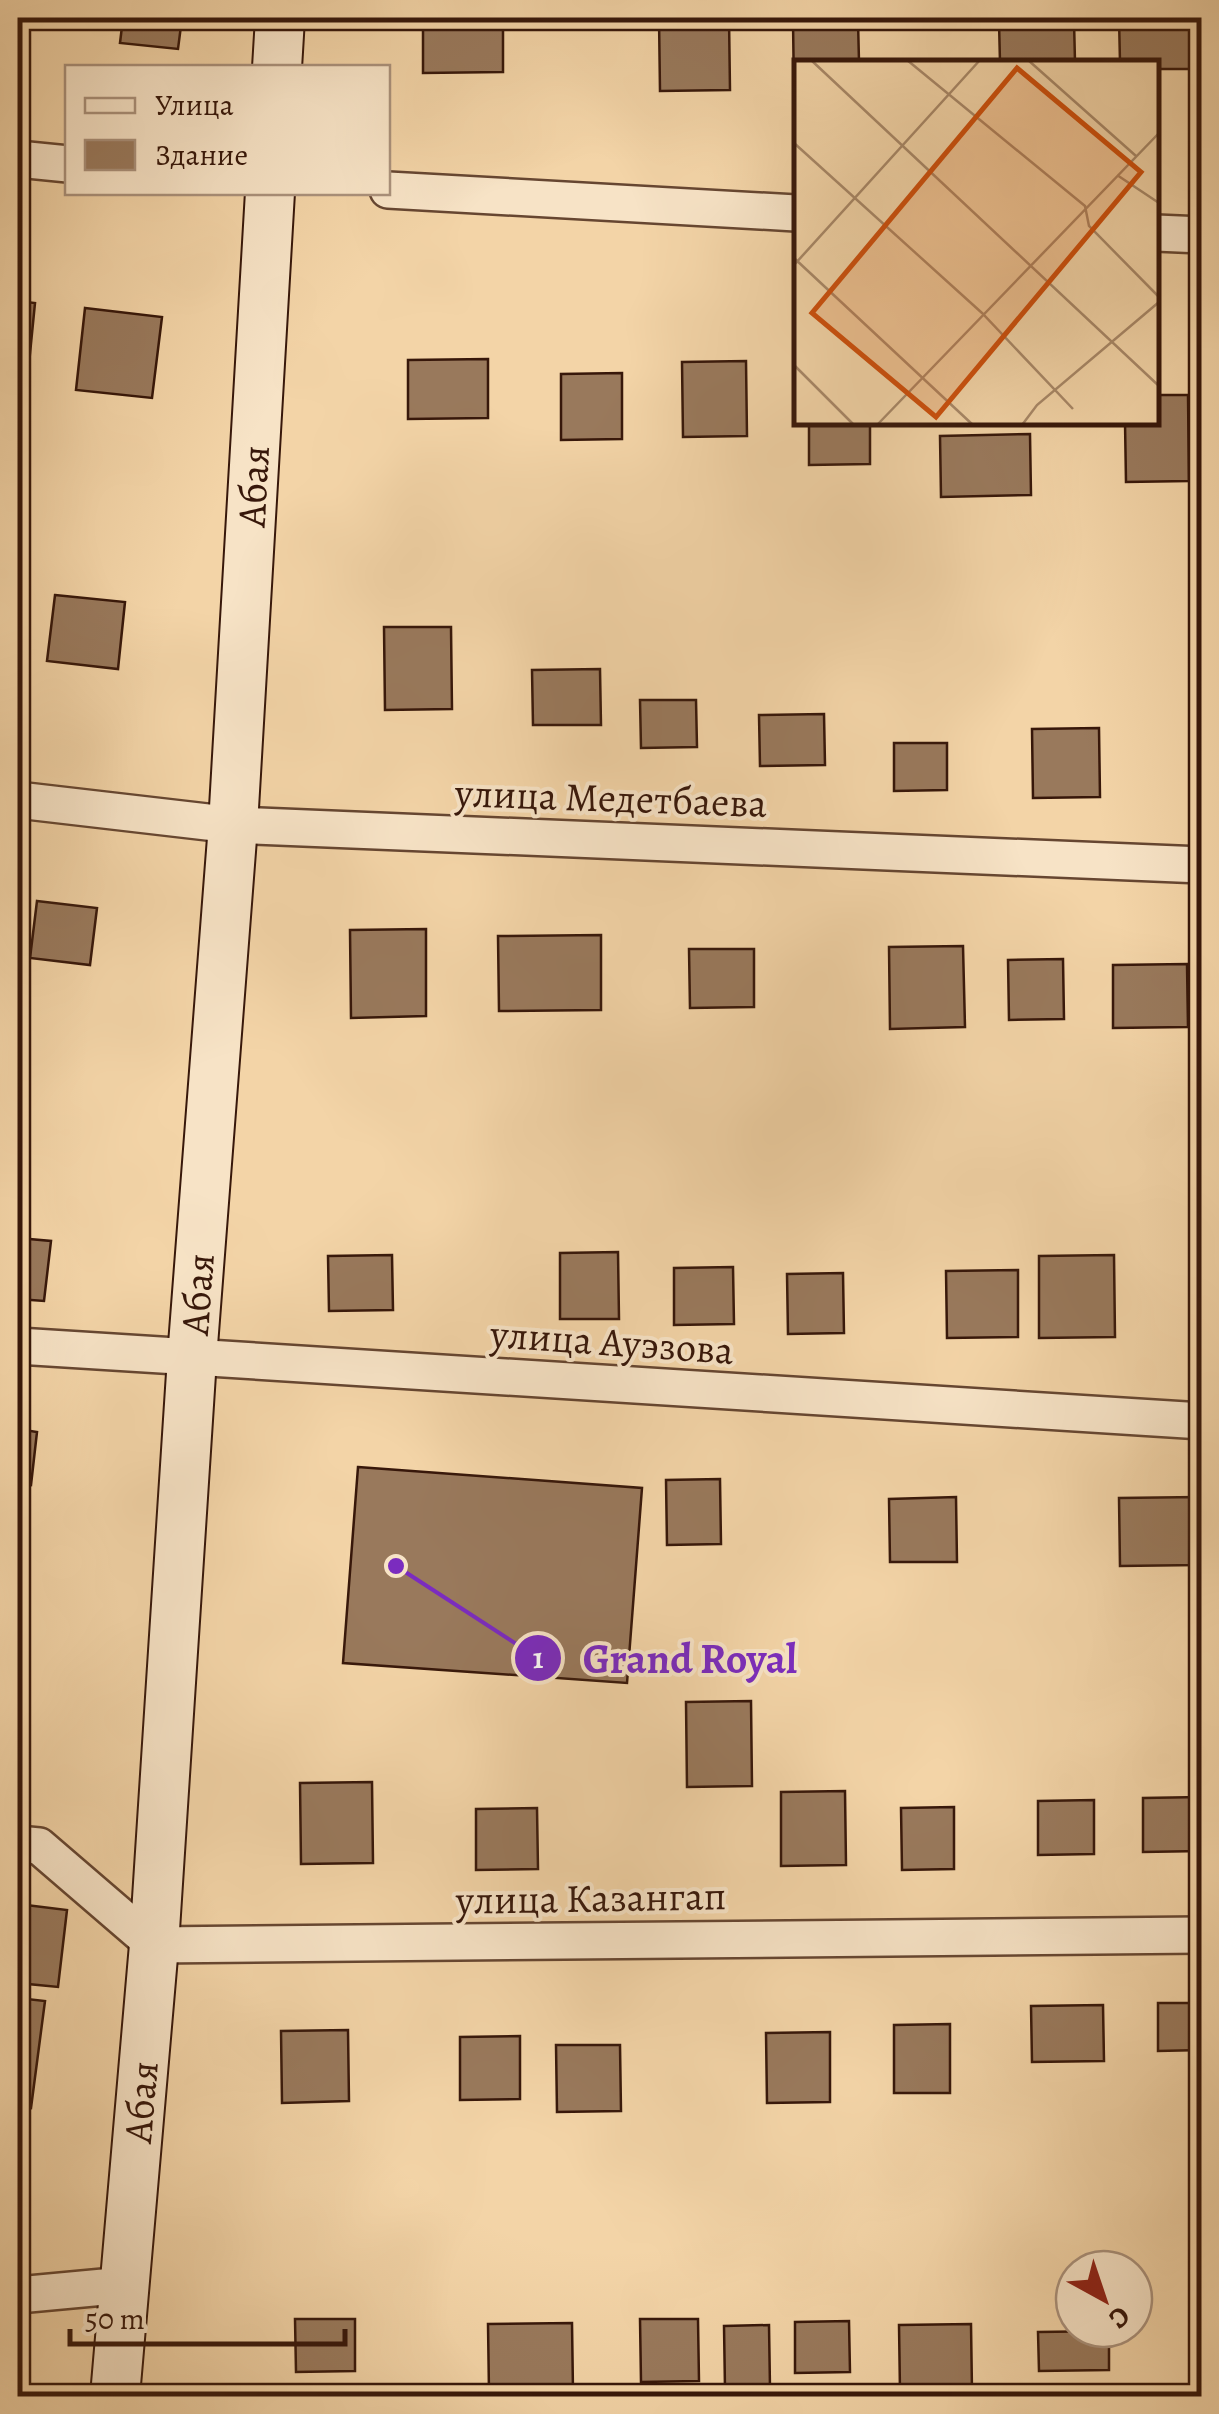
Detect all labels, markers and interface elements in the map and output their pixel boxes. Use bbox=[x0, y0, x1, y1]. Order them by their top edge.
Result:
inset map bbox=[794, 60, 1159, 425]
legend bbox=[65, 65, 390, 195]
text: Улица bbox=[155, 85, 234, 125]
text: Здание bbox=[155, 135, 248, 175]
street label: Абая bbox=[223, 444, 283, 529]
street label: улица Медетбаева bbox=[453, 765, 768, 831]
street label: Абая bbox=[166, 1251, 227, 1338]
street label: улица Ауэзова bbox=[487, 1306, 736, 1378]
callout: Grand Royal bbox=[513, 1622, 818, 1694]
text: Grand Royal bbox=[583, 1630, 797, 1687]
text: 1 bbox=[533, 1638, 544, 1678]
street label: улица Казангап bbox=[454, 1868, 727, 1928]
street label: Абая bbox=[109, 2059, 171, 2146]
north arrow bbox=[1054, 2249, 1154, 2349]
scale bar bbox=[70, 2284, 345, 2346]
text: С bbox=[1101, 2297, 1138, 2337]
text: 50 m bbox=[85, 2299, 145, 2339]

